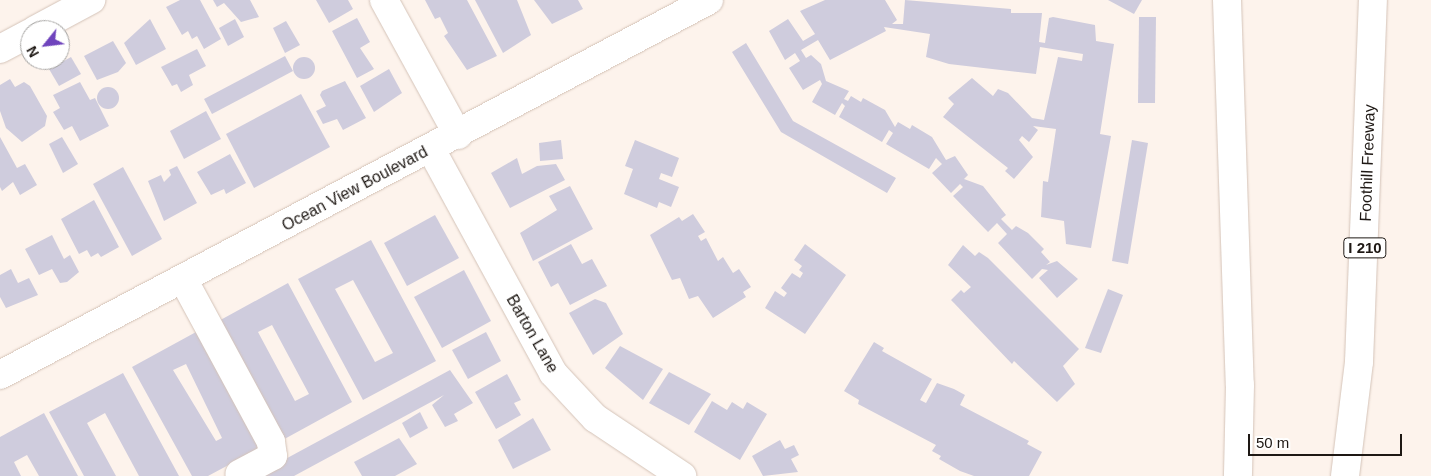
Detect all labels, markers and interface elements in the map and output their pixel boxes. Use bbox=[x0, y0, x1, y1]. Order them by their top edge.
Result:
north arrow bbox=[20, 20, 70, 70]
text: N bbox=[23, 43, 42, 60]
street label: Foothill Freeway bbox=[1356, 104, 1380, 222]
street label: Ocean View Boulevard bbox=[279, 142, 431, 236]
road number: I 210 bbox=[1342, 236, 1388, 260]
street label: Barton Lane bbox=[502, 291, 562, 377]
scale bar bbox=[1251, 424, 1405, 456]
text: 50 m bbox=[1256, 434, 1289, 451]

